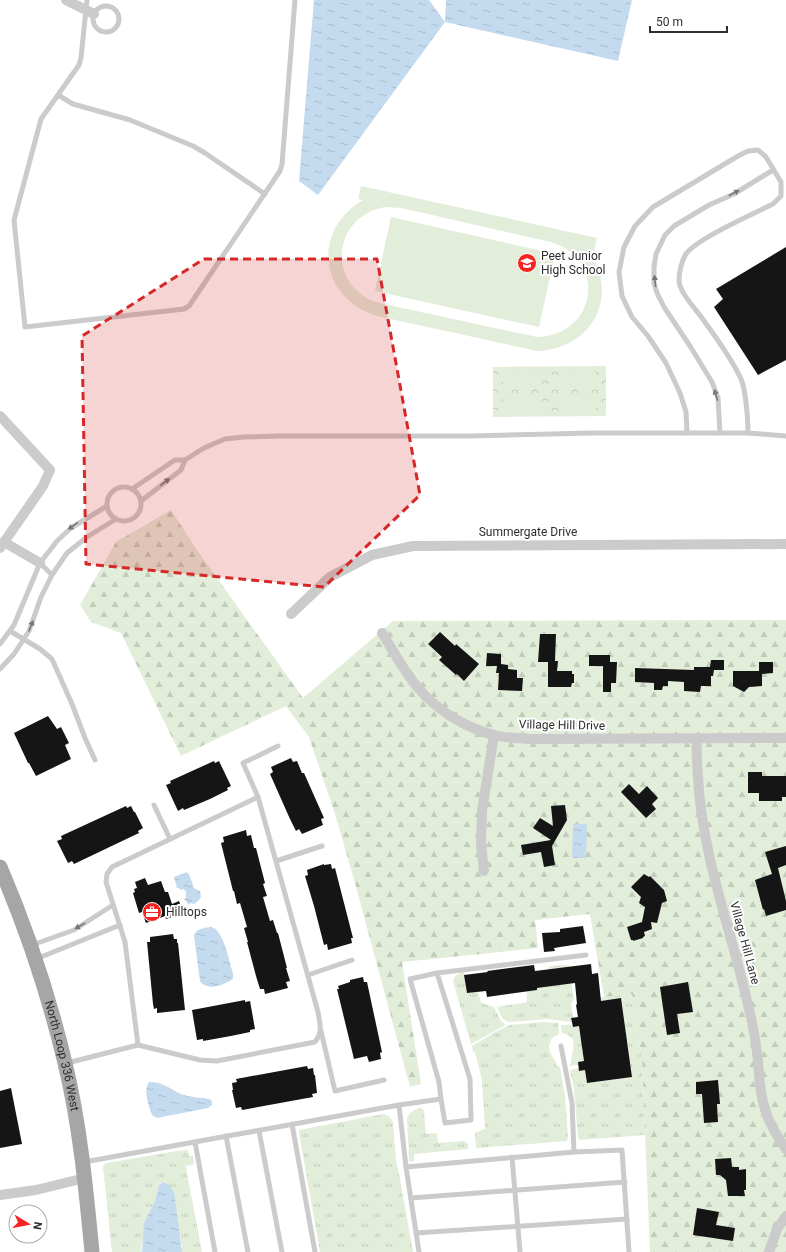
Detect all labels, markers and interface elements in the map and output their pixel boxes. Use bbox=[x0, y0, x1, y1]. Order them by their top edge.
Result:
scale bar bbox=[650, 8, 727, 34]
text: 50 m bbox=[656, 15, 683, 29]
one-way arrow bbox=[728, 190, 740, 197]
place label: Peet Junior High School bbox=[541, 249, 605, 277]
school or university icon: Peet Junior High School bbox=[516, 252, 538, 274]
one-way arrow bbox=[651, 275, 658, 288]
one-way arrow bbox=[713, 388, 719, 400]
one-way arrow bbox=[160, 478, 171, 487]
one-way arrow bbox=[68, 522, 79, 530]
street label: Summergate Drive bbox=[479, 525, 577, 539]
one-way arrow bbox=[28, 620, 34, 632]
street label: Village Hill Drive bbox=[519, 717, 605, 733]
street label: Village Hill Lane bbox=[727, 900, 763, 986]
office icon: Hilltops bbox=[141, 901, 163, 923]
place label: Hilltops bbox=[166, 905, 207, 919]
one-way arrow bbox=[74, 922, 86, 929]
street label: North Loop 336 West bbox=[42, 999, 82, 1112]
north arrow bbox=[8, 1204, 48, 1244]
text: N bbox=[30, 1221, 44, 1231]

